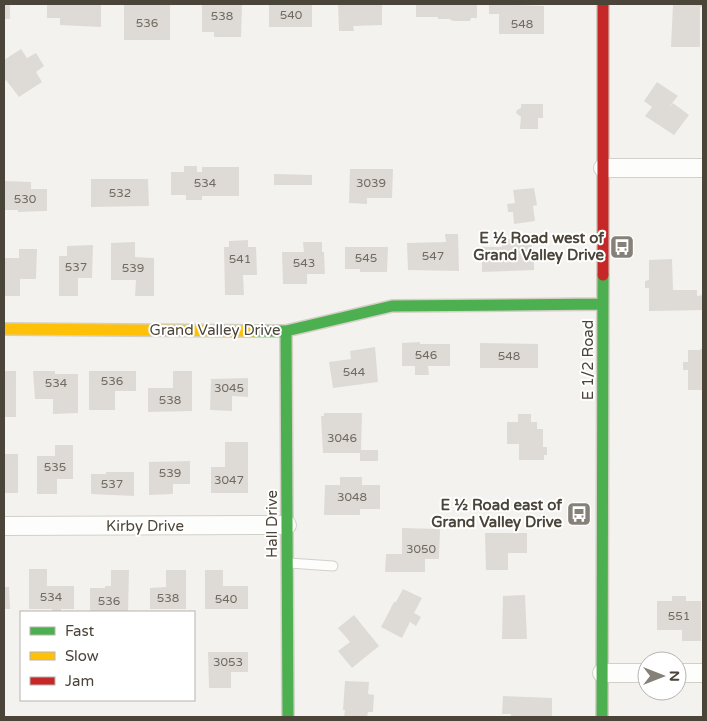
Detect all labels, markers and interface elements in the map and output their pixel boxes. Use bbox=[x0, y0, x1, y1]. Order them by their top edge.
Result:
house number: 540 bbox=[280, 8, 303, 22]
house number: 538 bbox=[211, 9, 233, 23]
house number: 536 bbox=[136, 16, 158, 30]
house number: 548 bbox=[511, 17, 533, 31]
house number: 534 bbox=[194, 176, 217, 190]
house number: 3039 bbox=[356, 176, 386, 190]
house number: 532 bbox=[109, 186, 131, 200]
house number: 530 bbox=[14, 192, 37, 206]
place label: E ½ Road west of Grand Valley Drive bbox=[473, 229, 604, 265]
bus stop icon: E ½ Road west of Grand Valley Drive bbox=[609, 234, 635, 260]
house number: 547 bbox=[422, 249, 444, 263]
house number: 545 bbox=[355, 251, 377, 265]
house number: 541 bbox=[229, 252, 251, 266]
house number: 543 bbox=[293, 256, 315, 270]
house number: 537 bbox=[65, 260, 87, 274]
house number: 539 bbox=[122, 261, 144, 275]
street label: E 1/2 Road bbox=[579, 320, 597, 400]
street label: Grand Valley Drive bbox=[150, 321, 280, 339]
house number: 546 bbox=[415, 348, 437, 362]
house number: 548 bbox=[498, 349, 520, 363]
house number: 544 bbox=[343, 365, 366, 379]
house number: 536 bbox=[101, 374, 123, 388]
house number: 534 bbox=[45, 376, 68, 390]
house number: 3045 bbox=[214, 381, 244, 395]
house number: 538 bbox=[159, 393, 181, 407]
house number: 3046 bbox=[327, 431, 357, 445]
house number: 535 bbox=[44, 460, 66, 474]
house number: 539 bbox=[159, 466, 181, 480]
house number: 3047 bbox=[214, 473, 244, 487]
house number: 537 bbox=[101, 477, 123, 491]
street label: Hall Drive bbox=[263, 490, 281, 558]
house number: 3048 bbox=[337, 490, 367, 504]
place label: E ½ Road east of Grand Valley Drive bbox=[431, 496, 562, 532]
bus stop icon: E ½ Road east of Grand Valley Drive bbox=[566, 501, 592, 527]
street label: Kirby Drive bbox=[106, 517, 184, 535]
house number: 3050 bbox=[406, 542, 437, 556]
house number: 534 bbox=[40, 590, 63, 604]
house number: 538 bbox=[157, 591, 179, 605]
house number: 540 bbox=[215, 592, 238, 606]
house number: 536 bbox=[98, 594, 120, 608]
house number: 551 bbox=[668, 609, 690, 623]
legend bbox=[20, 611, 195, 701]
text: Fast bbox=[65, 622, 95, 640]
text: Slow bbox=[65, 647, 99, 665]
north arrow bbox=[637, 651, 687, 701]
house number: 3053 bbox=[213, 655, 243, 669]
text: N bbox=[666, 670, 683, 682]
text: Jam bbox=[65, 672, 94, 690]

